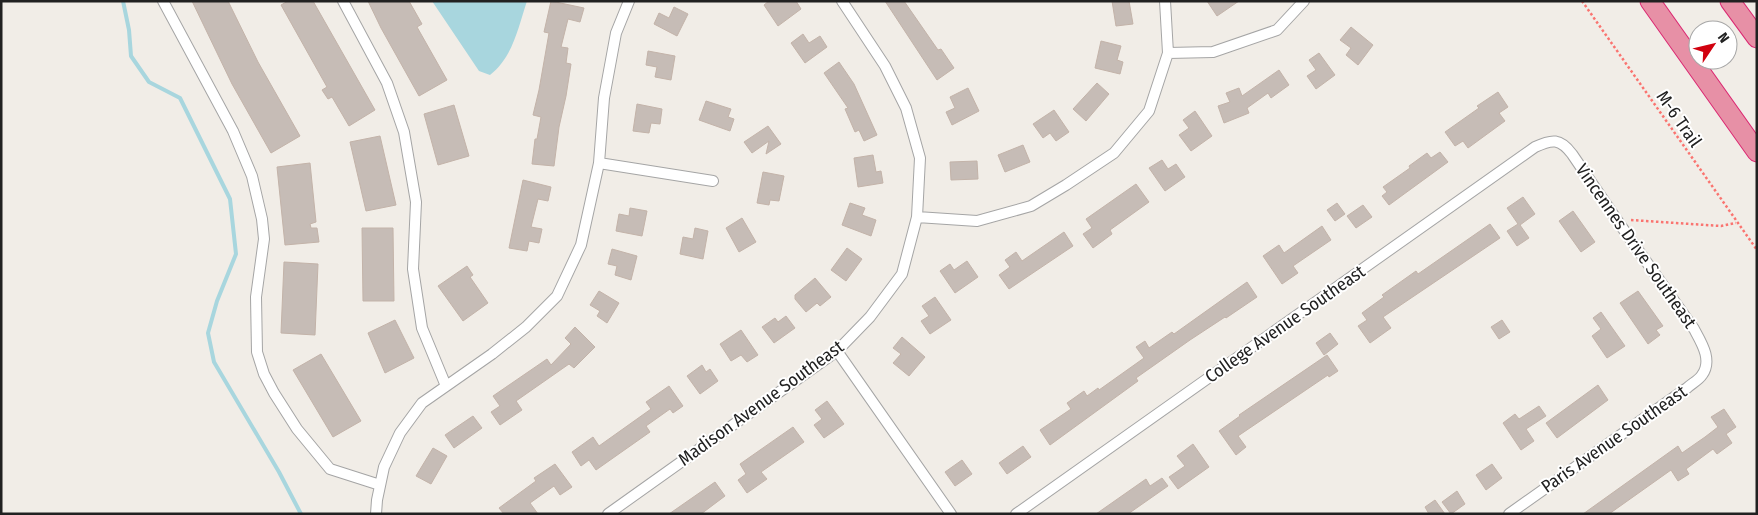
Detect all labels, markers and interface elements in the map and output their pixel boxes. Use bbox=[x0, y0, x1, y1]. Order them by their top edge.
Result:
north arrow bbox=[1688, 20, 1738, 70]
text: N bbox=[1714, 30, 1733, 46]
street label: M-6 Trail bbox=[1652, 86, 1707, 152]
street label: Vincennes Drive Southeast bbox=[1571, 160, 1701, 333]
street label: College Avenue Southeast bbox=[1201, 260, 1369, 388]
street label: Madison Avenue Southeast bbox=[674, 336, 848, 470]
street label: Paris Avenue Southeast bbox=[1537, 380, 1691, 497]

